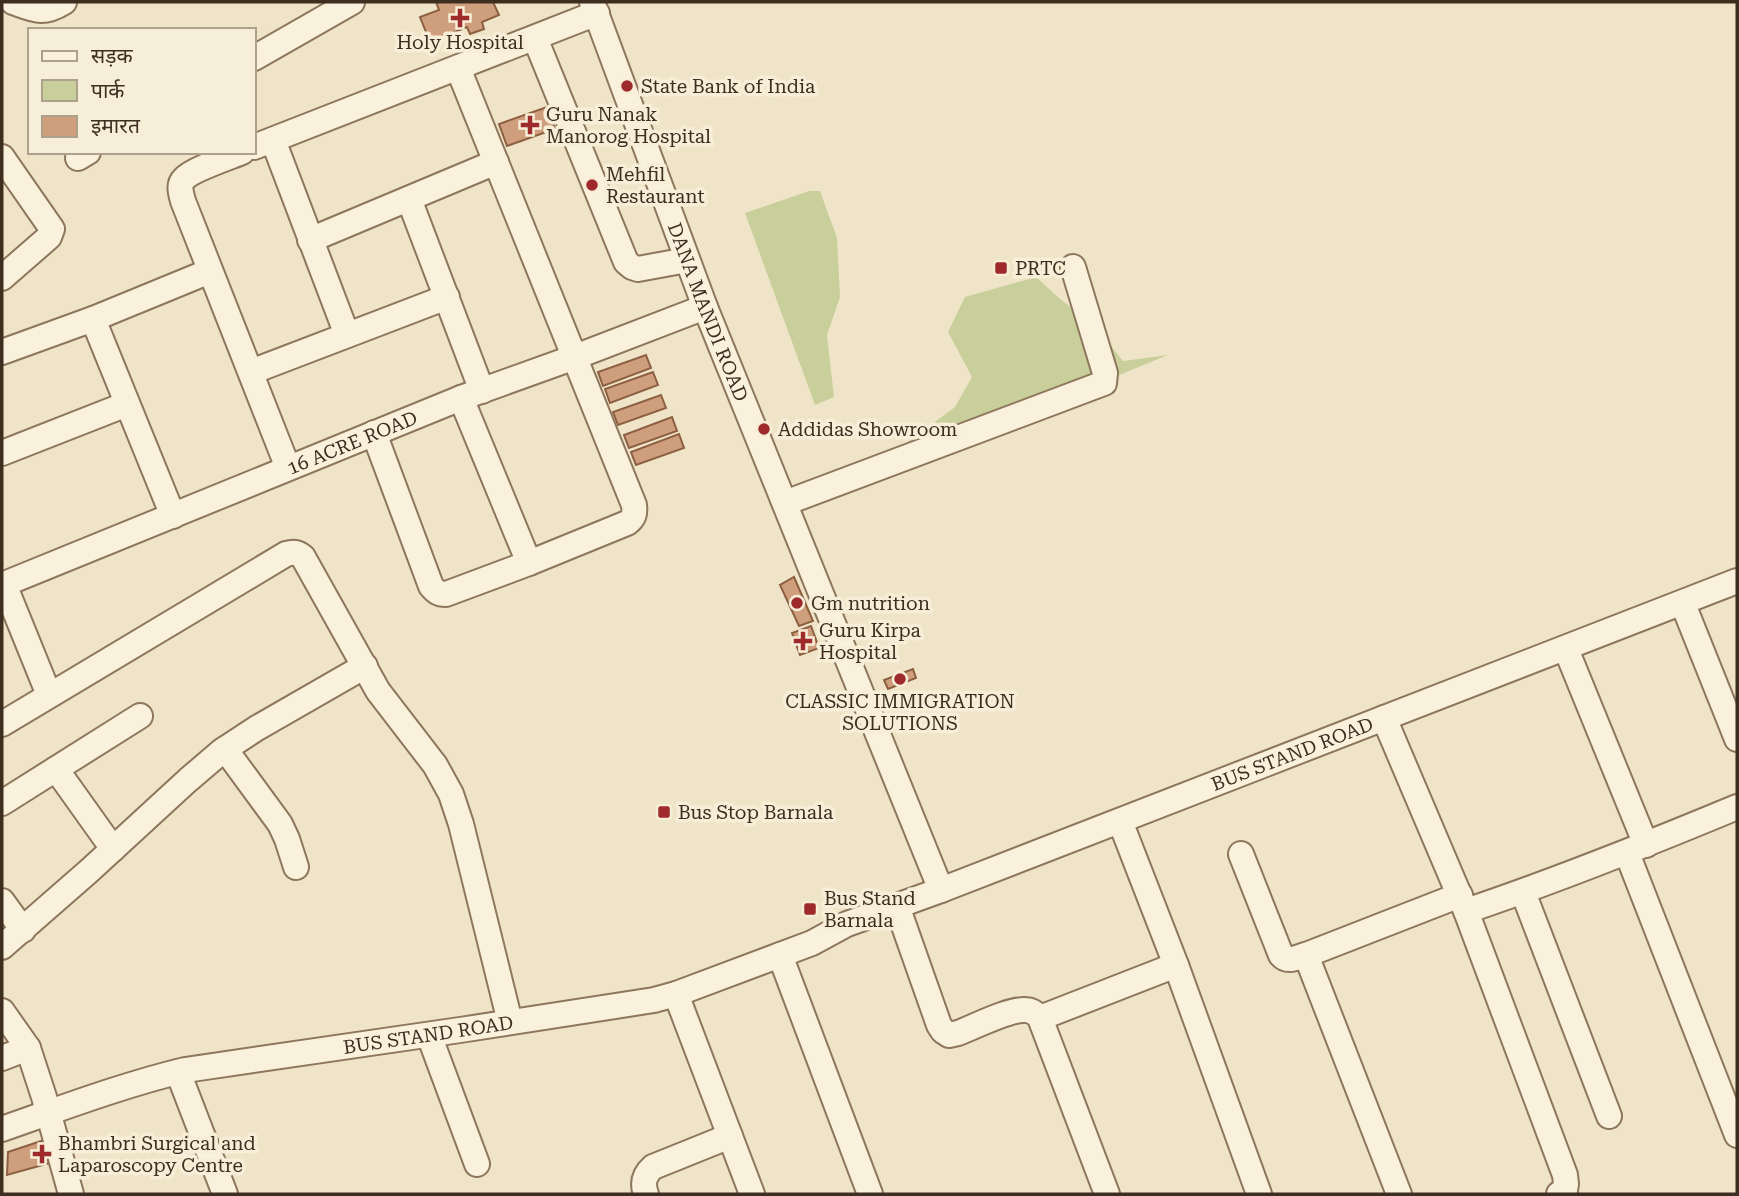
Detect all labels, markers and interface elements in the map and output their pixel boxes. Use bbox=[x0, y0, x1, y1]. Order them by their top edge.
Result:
marker: Holy Hospital bbox=[450, 8, 470, 28]
legend bbox=[28, 28, 256, 154]
place label: Holy Hospital bbox=[396, 31, 524, 54]
text: सड़क bbox=[91, 44, 133, 68]
place label: State Bank of India bbox=[641, 75, 816, 98]
marker: State Bank of India bbox=[619, 78, 635, 94]
text: पार्क bbox=[91, 79, 125, 103]
place label: Guru Nanak Manorog Hospital bbox=[546, 103, 711, 148]
text: इमारत bbox=[91, 114, 141, 138]
marker: Guru Nanak Manorog Hospital bbox=[520, 115, 540, 135]
place label: Mehfil Restaurant bbox=[606, 163, 705, 208]
marker: Mehfil Restaurant bbox=[584, 177, 600, 193]
street label: DANA MANDI ROAD bbox=[663, 220, 753, 405]
place label: PRTC bbox=[1015, 257, 1066, 280]
marker: PRTC bbox=[993, 260, 1009, 276]
street label: 16 ACRE ROAD bbox=[284, 406, 421, 480]
place label: Addidas Showroom bbox=[778, 418, 957, 441]
marker: Addidas Showroom bbox=[756, 421, 772, 437]
place label: Gm nutrition bbox=[811, 592, 930, 615]
marker: Gm nutrition bbox=[789, 595, 805, 611]
place label: Guru Kirpa Hospital bbox=[819, 619, 922, 664]
marker: Guru Kirpa Hospital bbox=[793, 631, 813, 651]
marker: CLASSIC IMMIGRATION SOLUTIONS bbox=[892, 671, 908, 687]
place label: CLASSIC IMMIGRATION SOLUTIONS bbox=[785, 690, 1015, 735]
street label: BUS STAND ROAD bbox=[1208, 712, 1376, 796]
place label: Bus Stop Barnala bbox=[678, 801, 834, 824]
marker: Bus Stop Barnala bbox=[656, 804, 672, 820]
place label: Bus Stand Barnala bbox=[824, 887, 916, 932]
marker: Bus Stand Barnala bbox=[802, 901, 818, 917]
street label: BUS STAND ROAD bbox=[342, 1011, 515, 1059]
place label: Bhambri Surgical and Laparoscopy Centre bbox=[58, 1132, 256, 1177]
marker: Bhambri Surgical and Laparoscopy Centre bbox=[32, 1144, 52, 1164]

